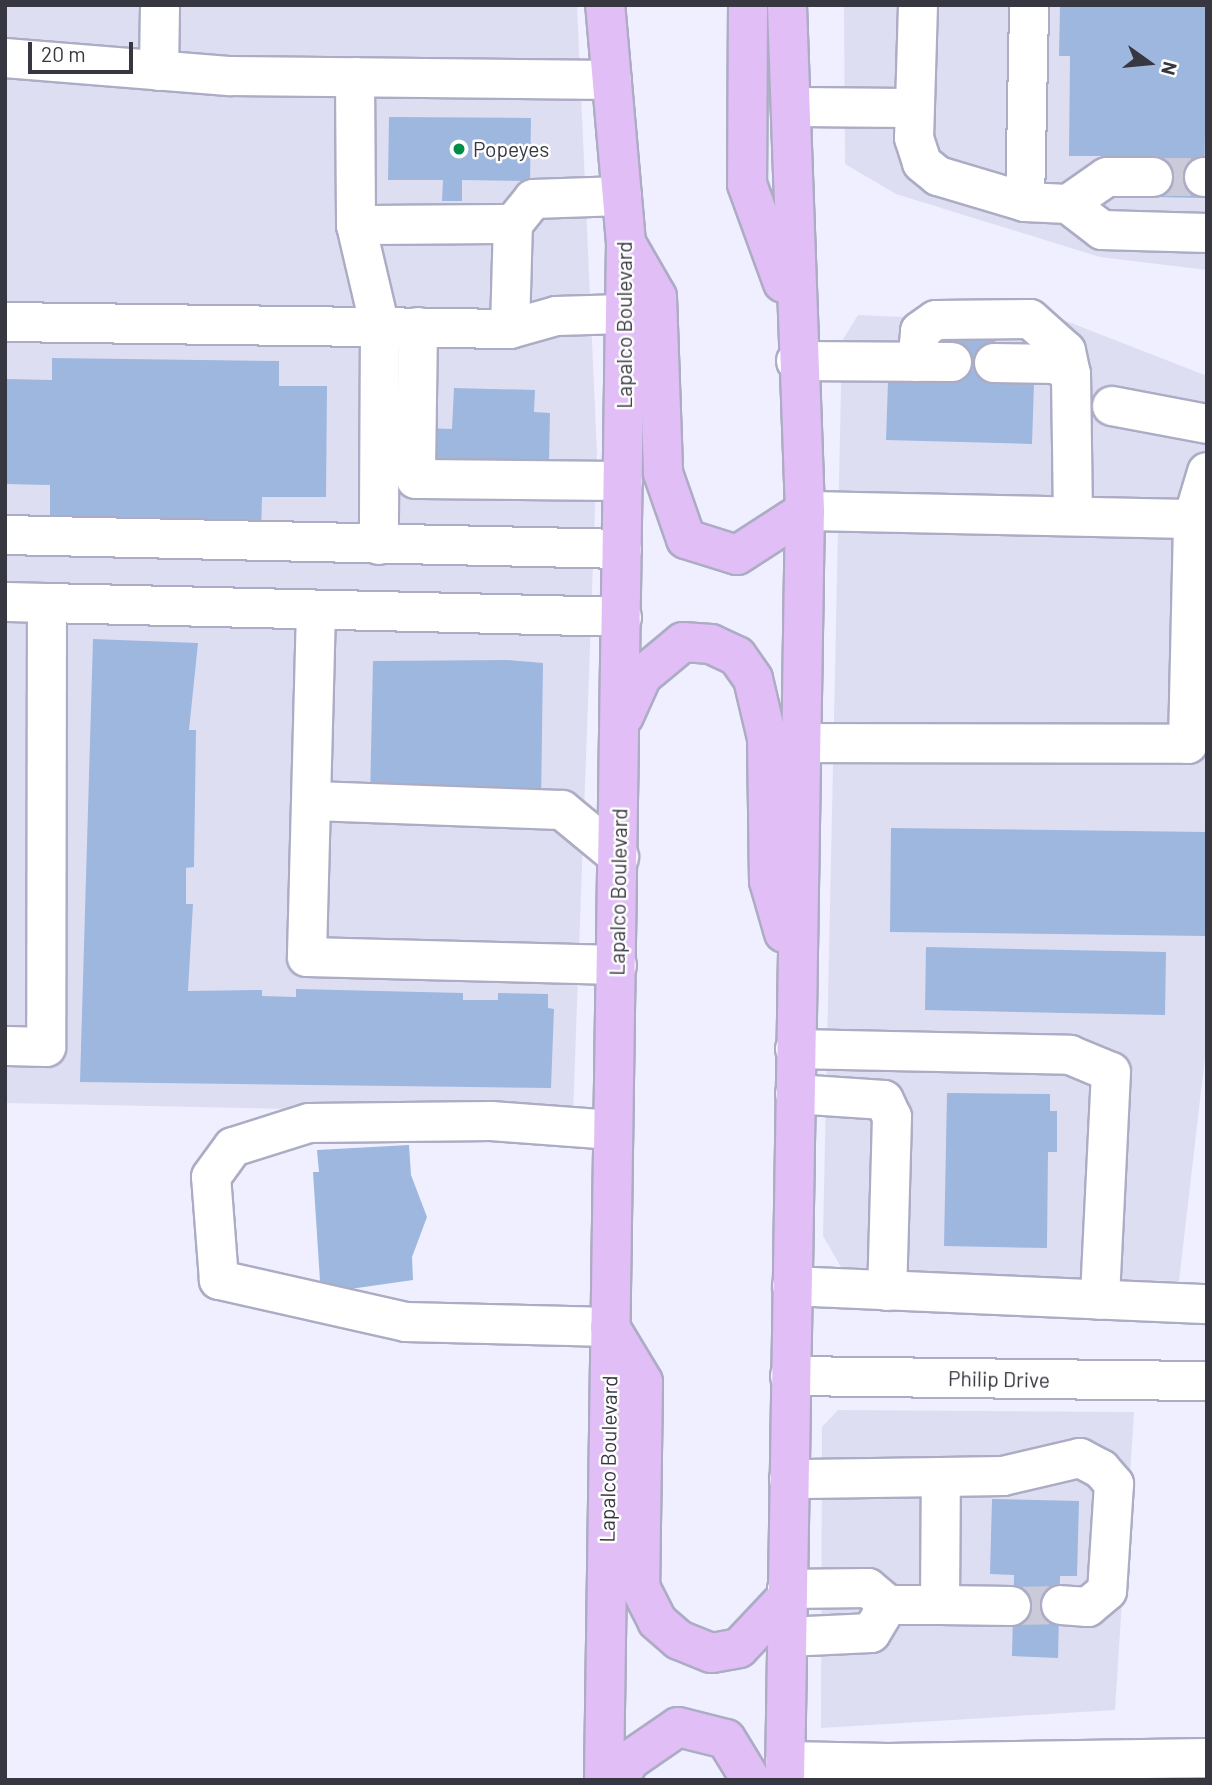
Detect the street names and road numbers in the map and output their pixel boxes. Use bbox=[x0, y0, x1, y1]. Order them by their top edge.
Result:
street label: Lapalco Boulevard bbox=[611, 241, 637, 409]
street label: Lapalco Boulevard bbox=[604, 808, 632, 976]
street label: Philip Drive bbox=[948, 1366, 1050, 1392]
street label: Lapalco Boulevard bbox=[594, 1375, 622, 1543]

